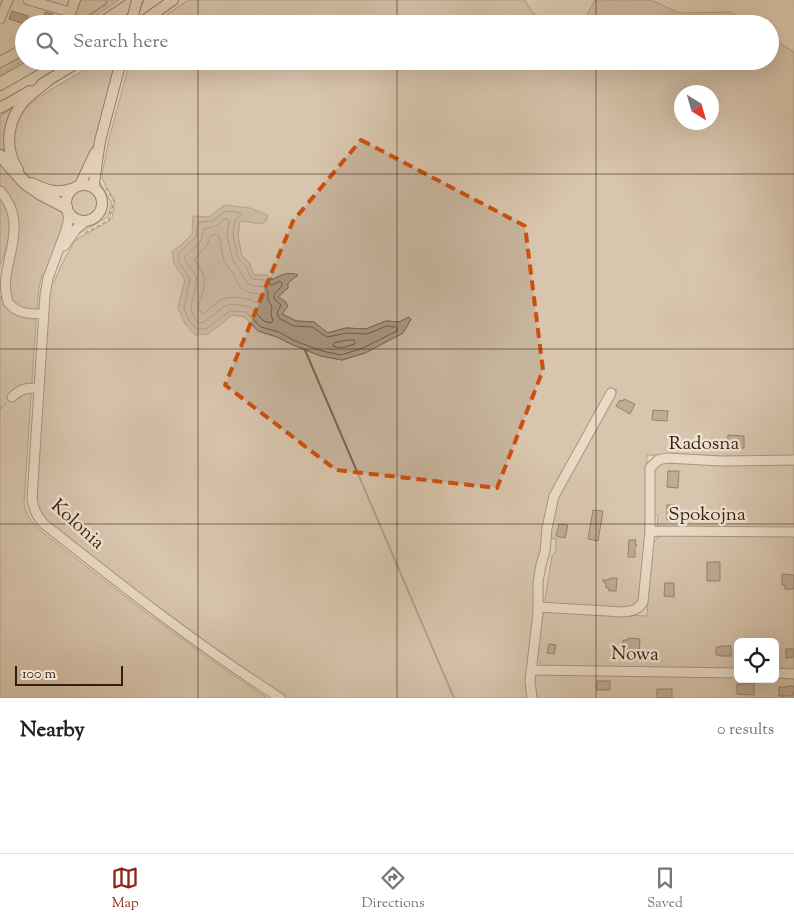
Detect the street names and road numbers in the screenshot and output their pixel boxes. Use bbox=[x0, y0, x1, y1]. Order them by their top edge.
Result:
street label: Radosna bbox=[669, 431, 740, 458]
street label: Kolonia bbox=[44, 494, 110, 557]
street label: Spokojna bbox=[668, 502, 746, 529]
street label: Nowa bbox=[611, 641, 659, 669]

